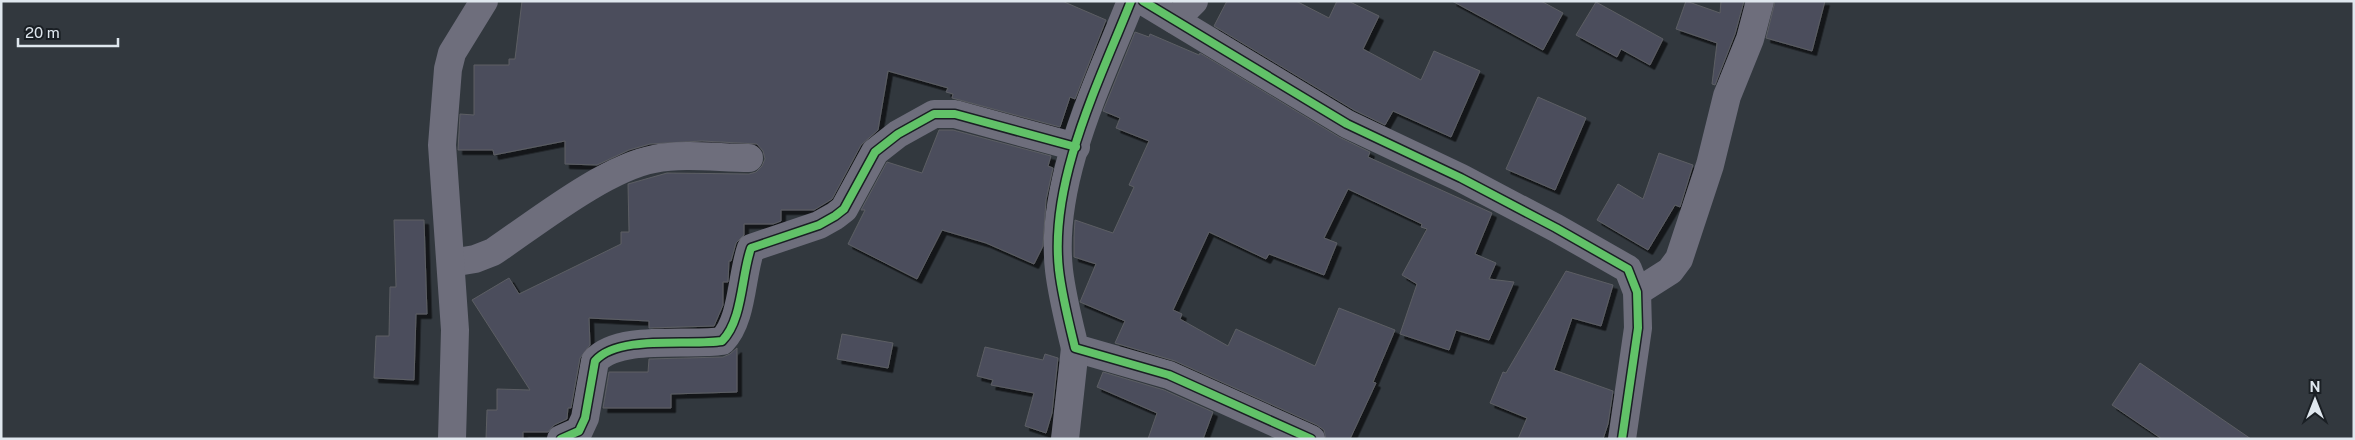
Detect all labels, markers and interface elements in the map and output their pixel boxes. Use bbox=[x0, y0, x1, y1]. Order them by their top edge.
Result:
scale bar bbox=[18, 15, 118, 47]
text: 20 m bbox=[25, 24, 60, 41]
north arrow bbox=[2290, 375, 2340, 425]
text: N bbox=[2310, 379, 2320, 395]

